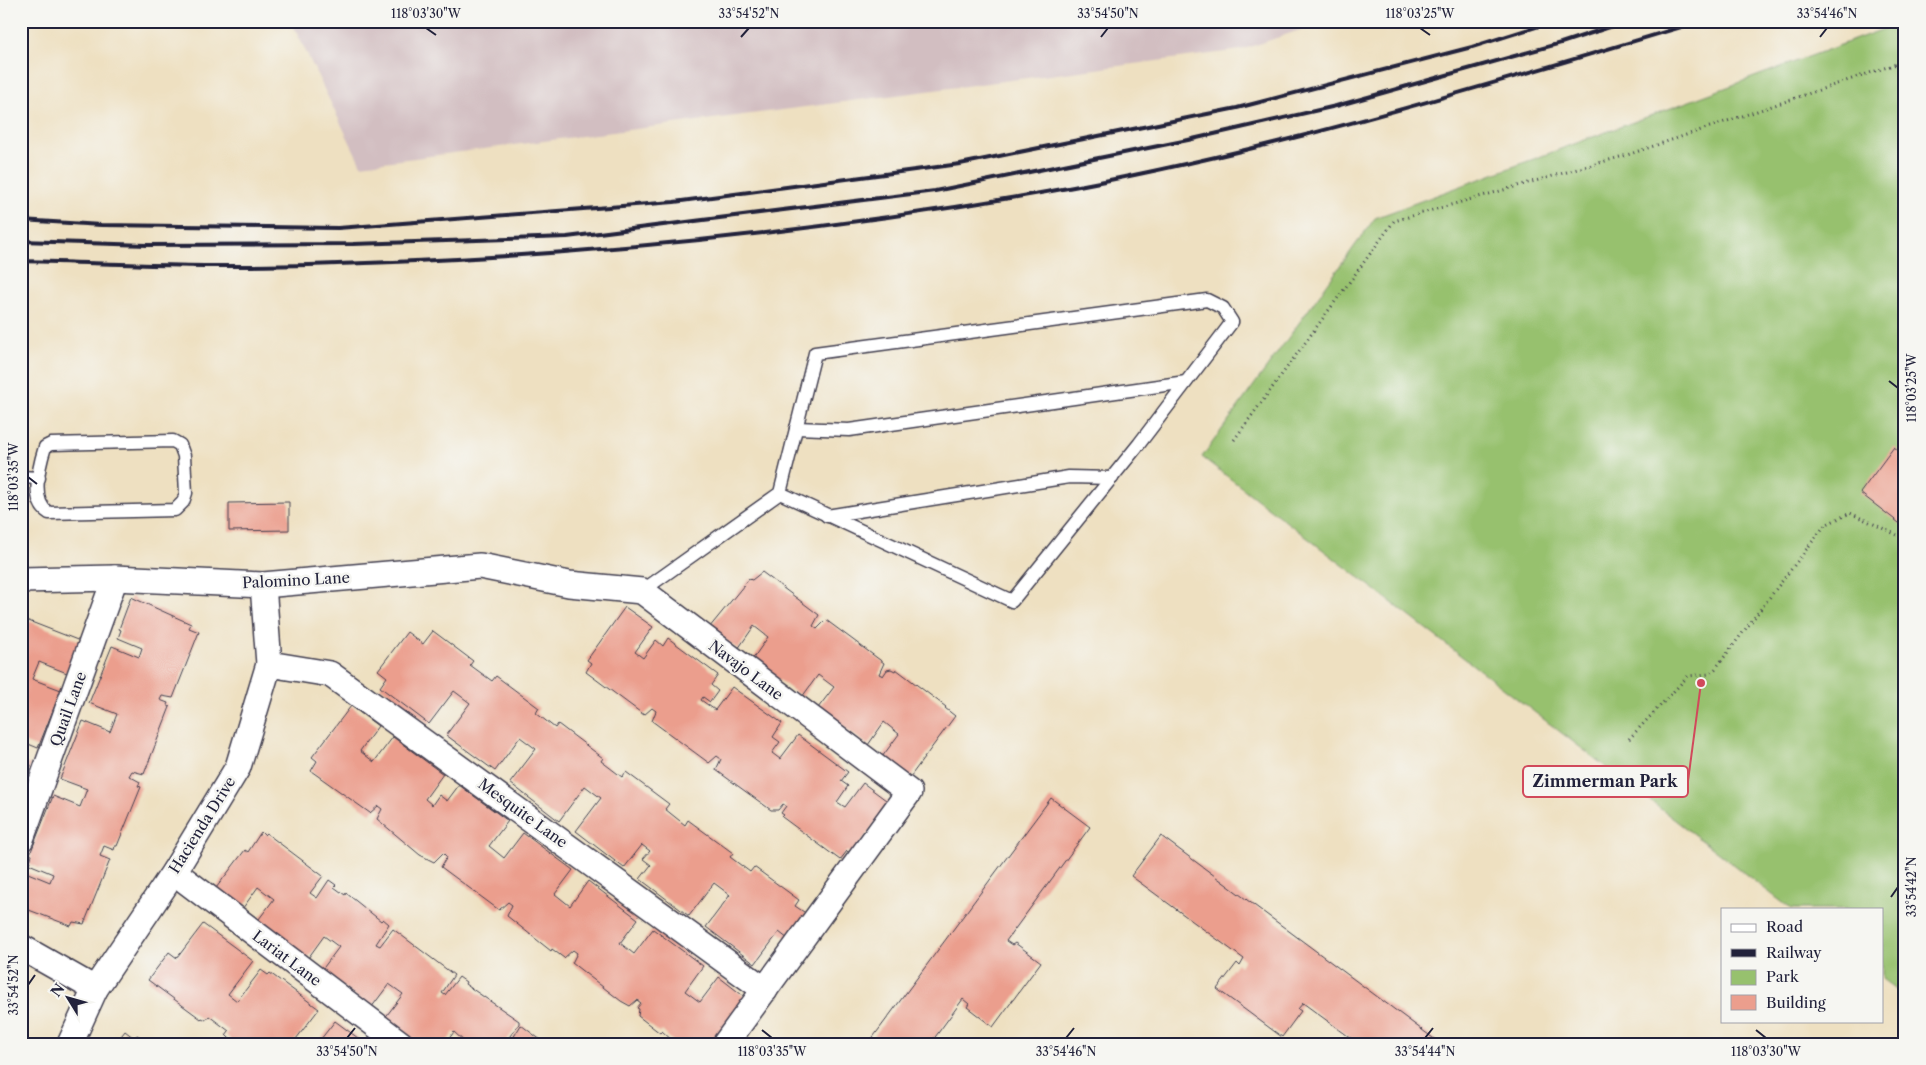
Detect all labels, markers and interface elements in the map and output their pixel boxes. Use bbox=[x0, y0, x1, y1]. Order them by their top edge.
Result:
text: 118°03'30"W bbox=[391, 6, 462, 21]
text: 33°54'52"N bbox=[719, 6, 780, 21]
text: 33°54'50"N bbox=[1077, 6, 1139, 21]
text: 118°03'25"W bbox=[1386, 6, 1455, 21]
text: 33°54'46"N bbox=[1797, 6, 1857, 21]
text: 118°03'25"W bbox=[1904, 353, 1919, 422]
text: 118°03'35"W bbox=[6, 442, 21, 511]
street label: Palomino Lane bbox=[242, 568, 350, 592]
street label: Navajo Lane bbox=[705, 636, 787, 704]
street label: Quail Lane bbox=[46, 669, 90, 749]
callout: Zimmerman Park bbox=[1523, 766, 1688, 797]
text: Zimmerman Park bbox=[1533, 771, 1678, 791]
street label: Hacienda Drive bbox=[165, 773, 239, 877]
street label: Mesquite Lane bbox=[475, 774, 571, 852]
text: 33°54'42"N bbox=[1904, 857, 1919, 917]
legend bbox=[1721, 908, 1884, 1022]
text: Road bbox=[1766, 917, 1803, 936]
street label: Lariat Lane bbox=[249, 926, 325, 990]
text: Railway bbox=[1766, 943, 1822, 962]
text: 33°54'52"N bbox=[6, 954, 21, 1015]
text: Park bbox=[1766, 967, 1800, 986]
north arrow bbox=[42, 972, 92, 1022]
text: N bbox=[47, 980, 68, 1000]
text: Building bbox=[1766, 993, 1826, 1012]
text: 33°54'50"N bbox=[316, 1044, 378, 1059]
text: 118°03'35"W bbox=[738, 1044, 807, 1059]
text: 33°54'46"N bbox=[1036, 1044, 1096, 1059]
text: 33°54'44"N bbox=[1395, 1044, 1455, 1059]
text: 118°03'30"W bbox=[1731, 1044, 1802, 1059]

